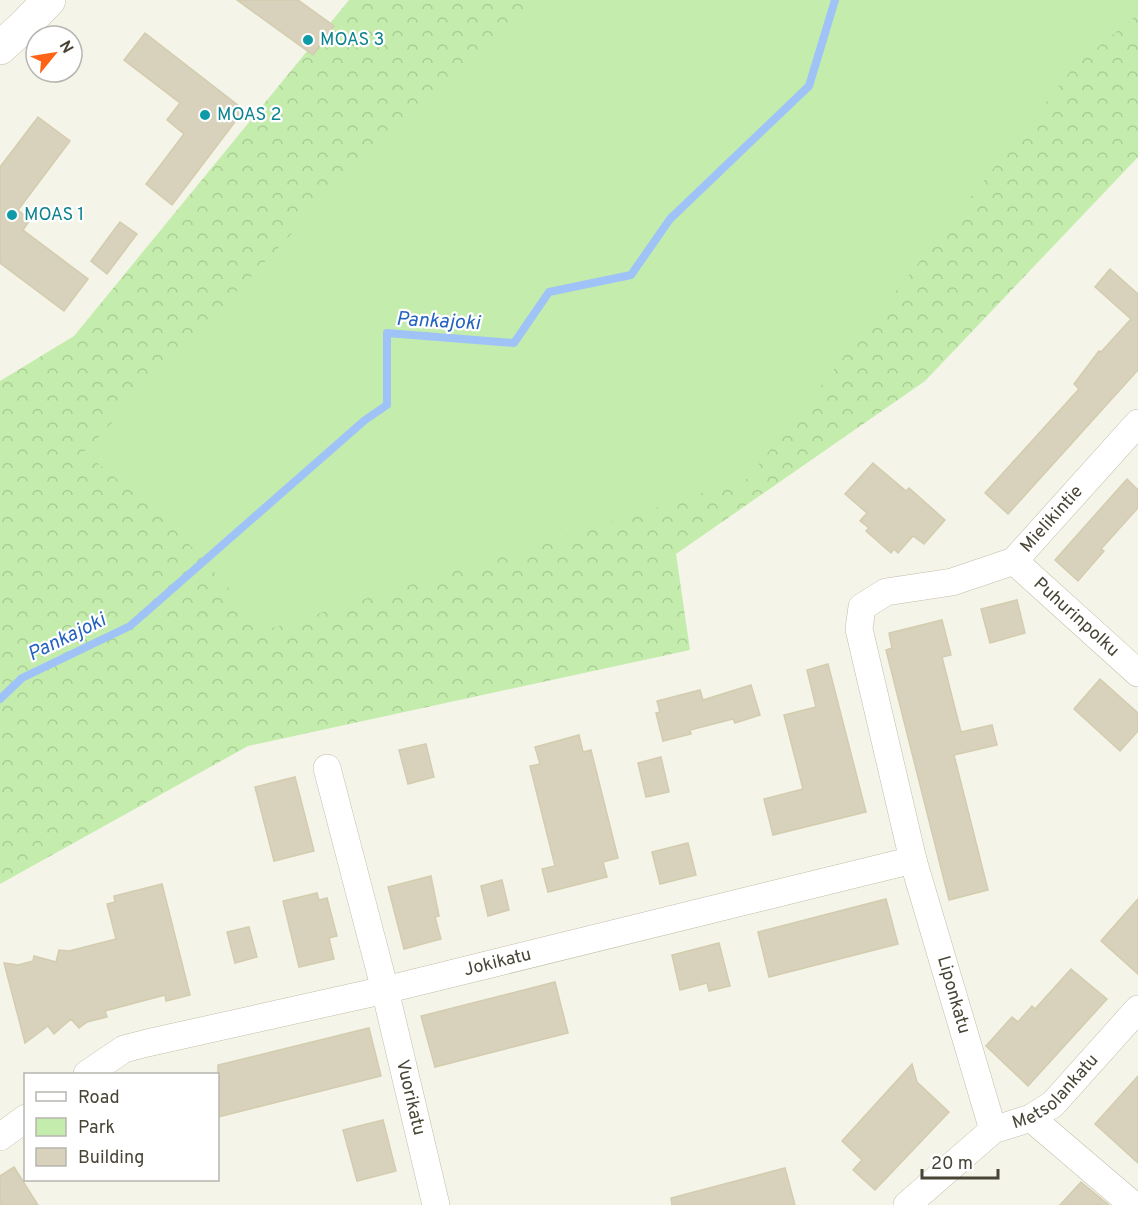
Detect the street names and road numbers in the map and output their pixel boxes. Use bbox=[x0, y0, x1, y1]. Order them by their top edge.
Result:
street label: Mielikintie bbox=[1016, 481, 1088, 557]
street label: Puhurinpolku bbox=[1028, 573, 1124, 662]
street label: Jokikatu bbox=[461, 943, 534, 982]
street label: Liponkatu bbox=[931, 953, 975, 1037]
street label: Metsolankatu bbox=[1009, 1049, 1104, 1135]
street label: Vuorikatu bbox=[390, 1057, 431, 1138]

